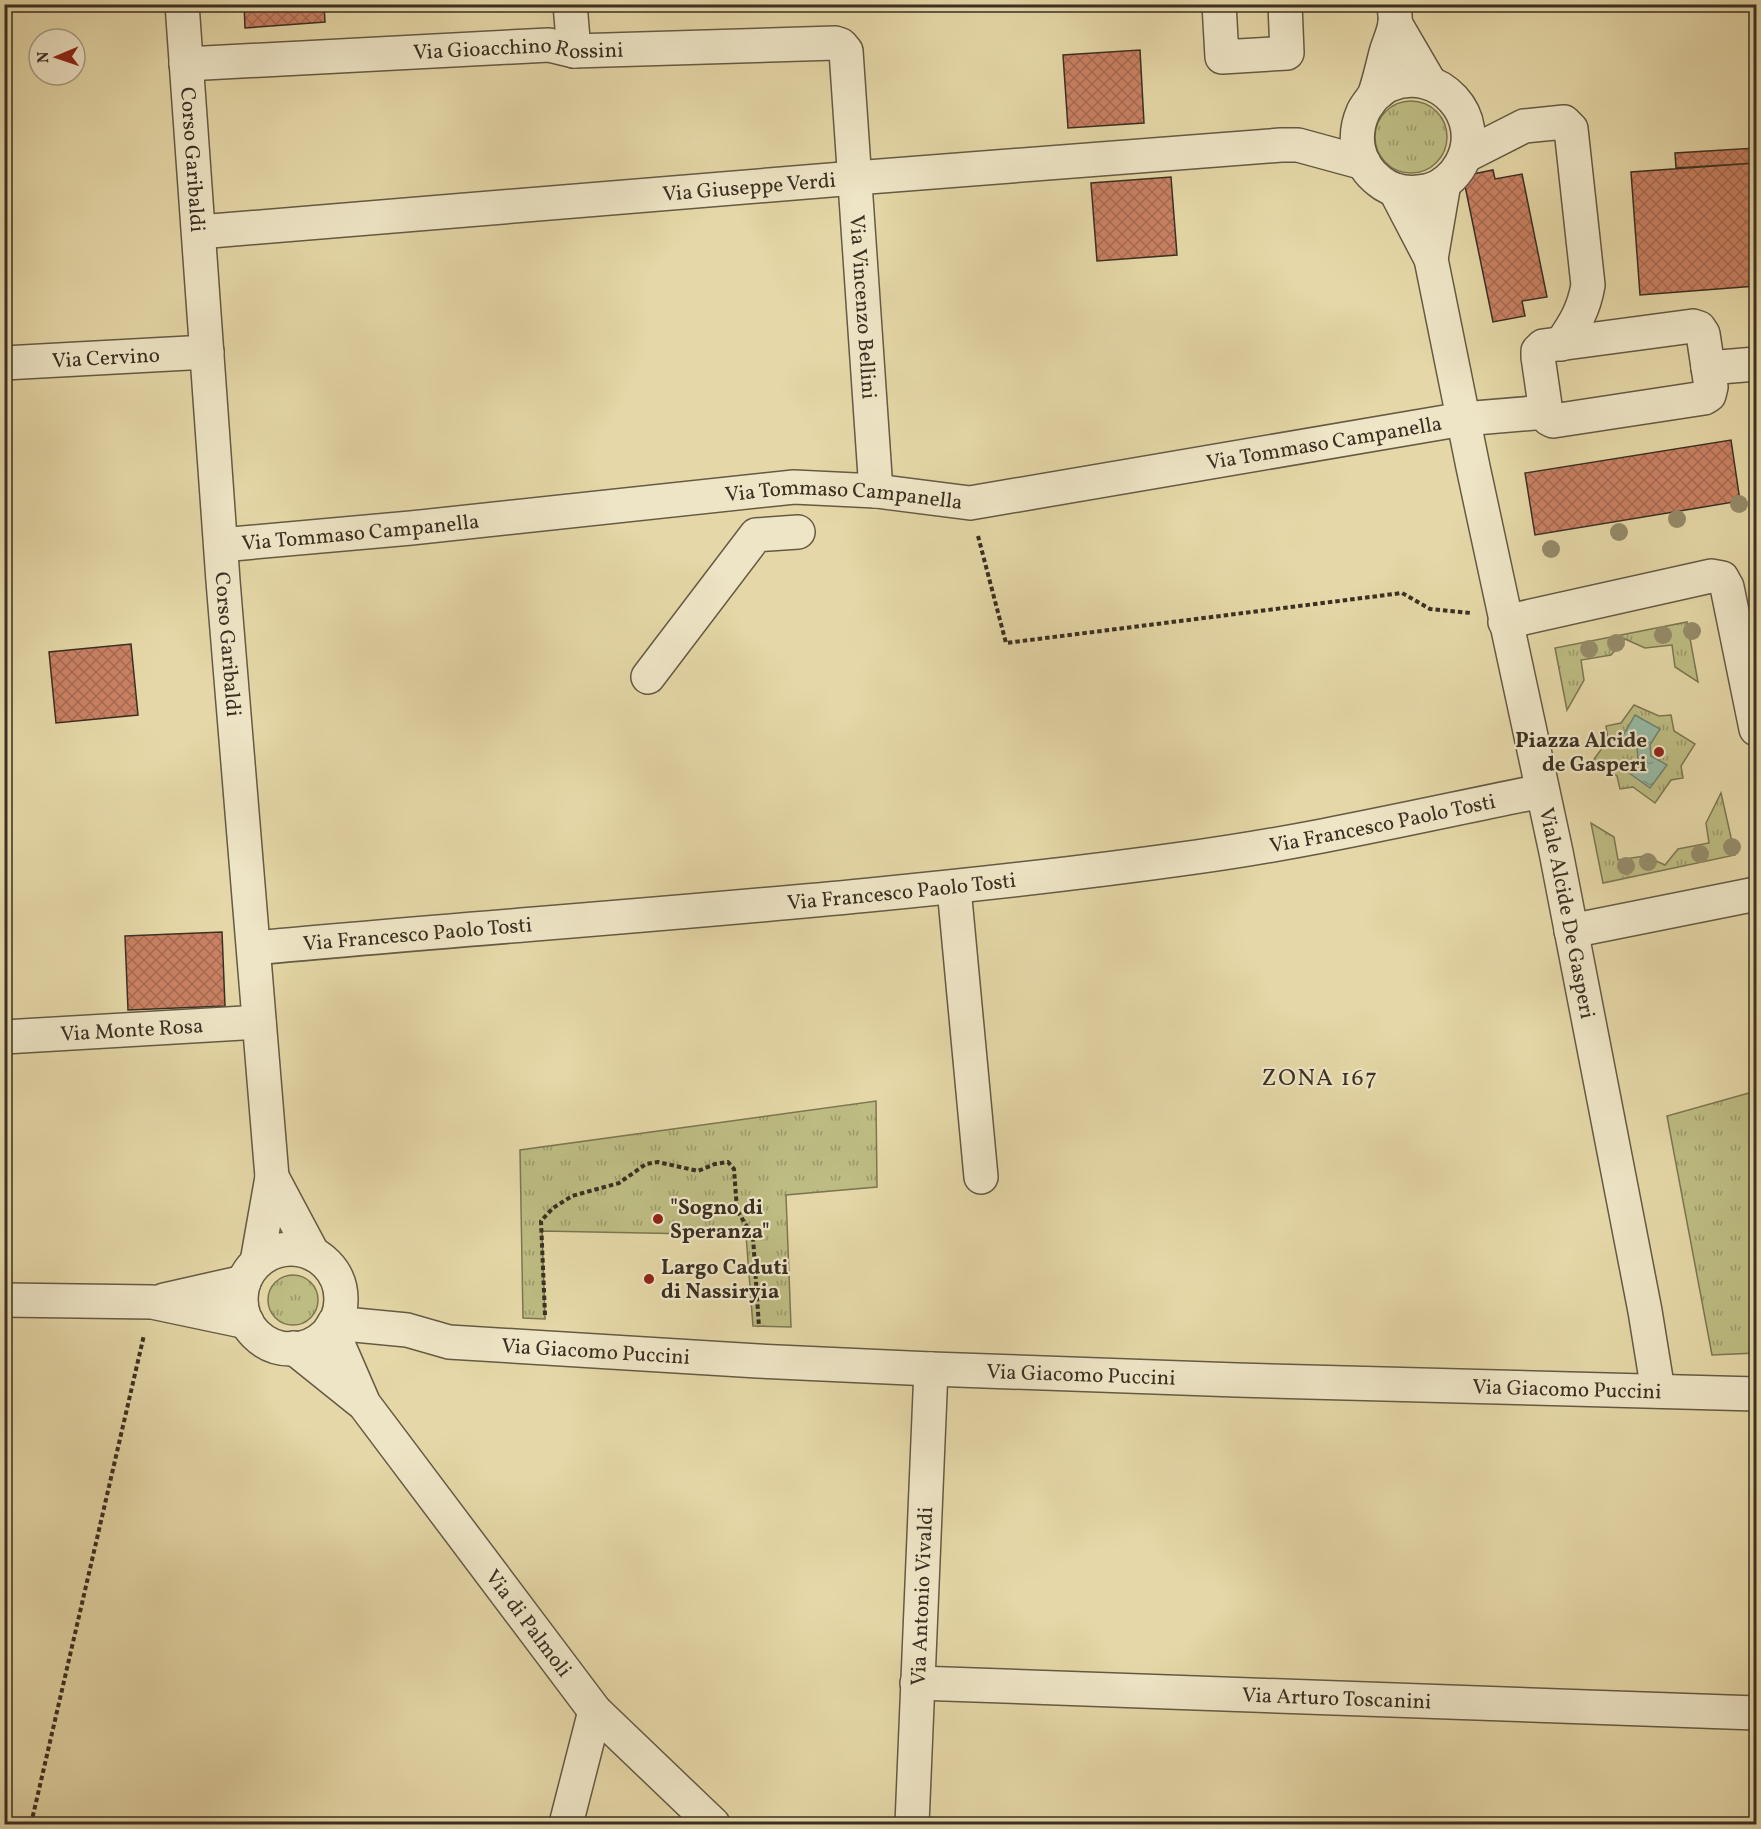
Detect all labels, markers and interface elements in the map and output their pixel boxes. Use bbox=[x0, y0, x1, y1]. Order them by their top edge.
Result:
north arrow bbox=[27, 27, 87, 87]
street label: Via Gioacchino Rossini bbox=[412, 32, 624, 68]
text: N bbox=[33, 51, 55, 64]
street label: Corso Garibaldi bbox=[172, 86, 211, 233]
street label: Via Giuseppe Verdi bbox=[661, 167, 837, 210]
street label: Via Vincenzo Bellini bbox=[841, 214, 883, 400]
street label: Via Cervino bbox=[51, 342, 161, 376]
street label: Via Tommaso Campanella bbox=[1204, 410, 1444, 478]
street label: Via Tommaso Campanella bbox=[724, 474, 964, 518]
street label: Via Tommaso Campanella bbox=[240, 508, 481, 559]
street label: Corso Garibaldi bbox=[206, 571, 247, 718]
place label: Piazza Alcide de Gasperi bbox=[1515, 727, 1647, 780]
marker: Piazza Alcide de Gasperi bbox=[1652, 745, 1666, 759]
street label: Via Francesco Paolo Tosti bbox=[1267, 788, 1498, 861]
street label: Viale Alcide De Gasperi bbox=[1531, 805, 1601, 1022]
street label: Via Francesco Paolo Tosti bbox=[786, 867, 1018, 919]
street label: Via Francesco Paolo Tosti bbox=[302, 911, 533, 960]
street label: Via Monte Rosa bbox=[60, 1012, 204, 1050]
district label: ZONA 167 bbox=[1262, 1062, 1378, 1096]
place label: "Sogno di Speranza" bbox=[670, 1194, 770, 1247]
marker: "Sogno di Speranza" bbox=[651, 1212, 665, 1226]
place label: Largo Caduti di Nassiryia bbox=[661, 1254, 789, 1307]
marker: Largo Caduti di Nassiryia bbox=[642, 1272, 656, 1286]
street label: Via Giacomo Puccini bbox=[500, 1332, 691, 1373]
street label: Via Giacomo Puccini bbox=[986, 1358, 1176, 1394]
street label: Via Giacomo Puccini bbox=[1472, 1373, 1662, 1407]
street label: Via Antonio Vivaldi bbox=[905, 1506, 941, 1686]
street label: Via di Palmoli bbox=[478, 1564, 578, 1684]
street label: Via Arturo Toscanini bbox=[1242, 1682, 1432, 1717]

